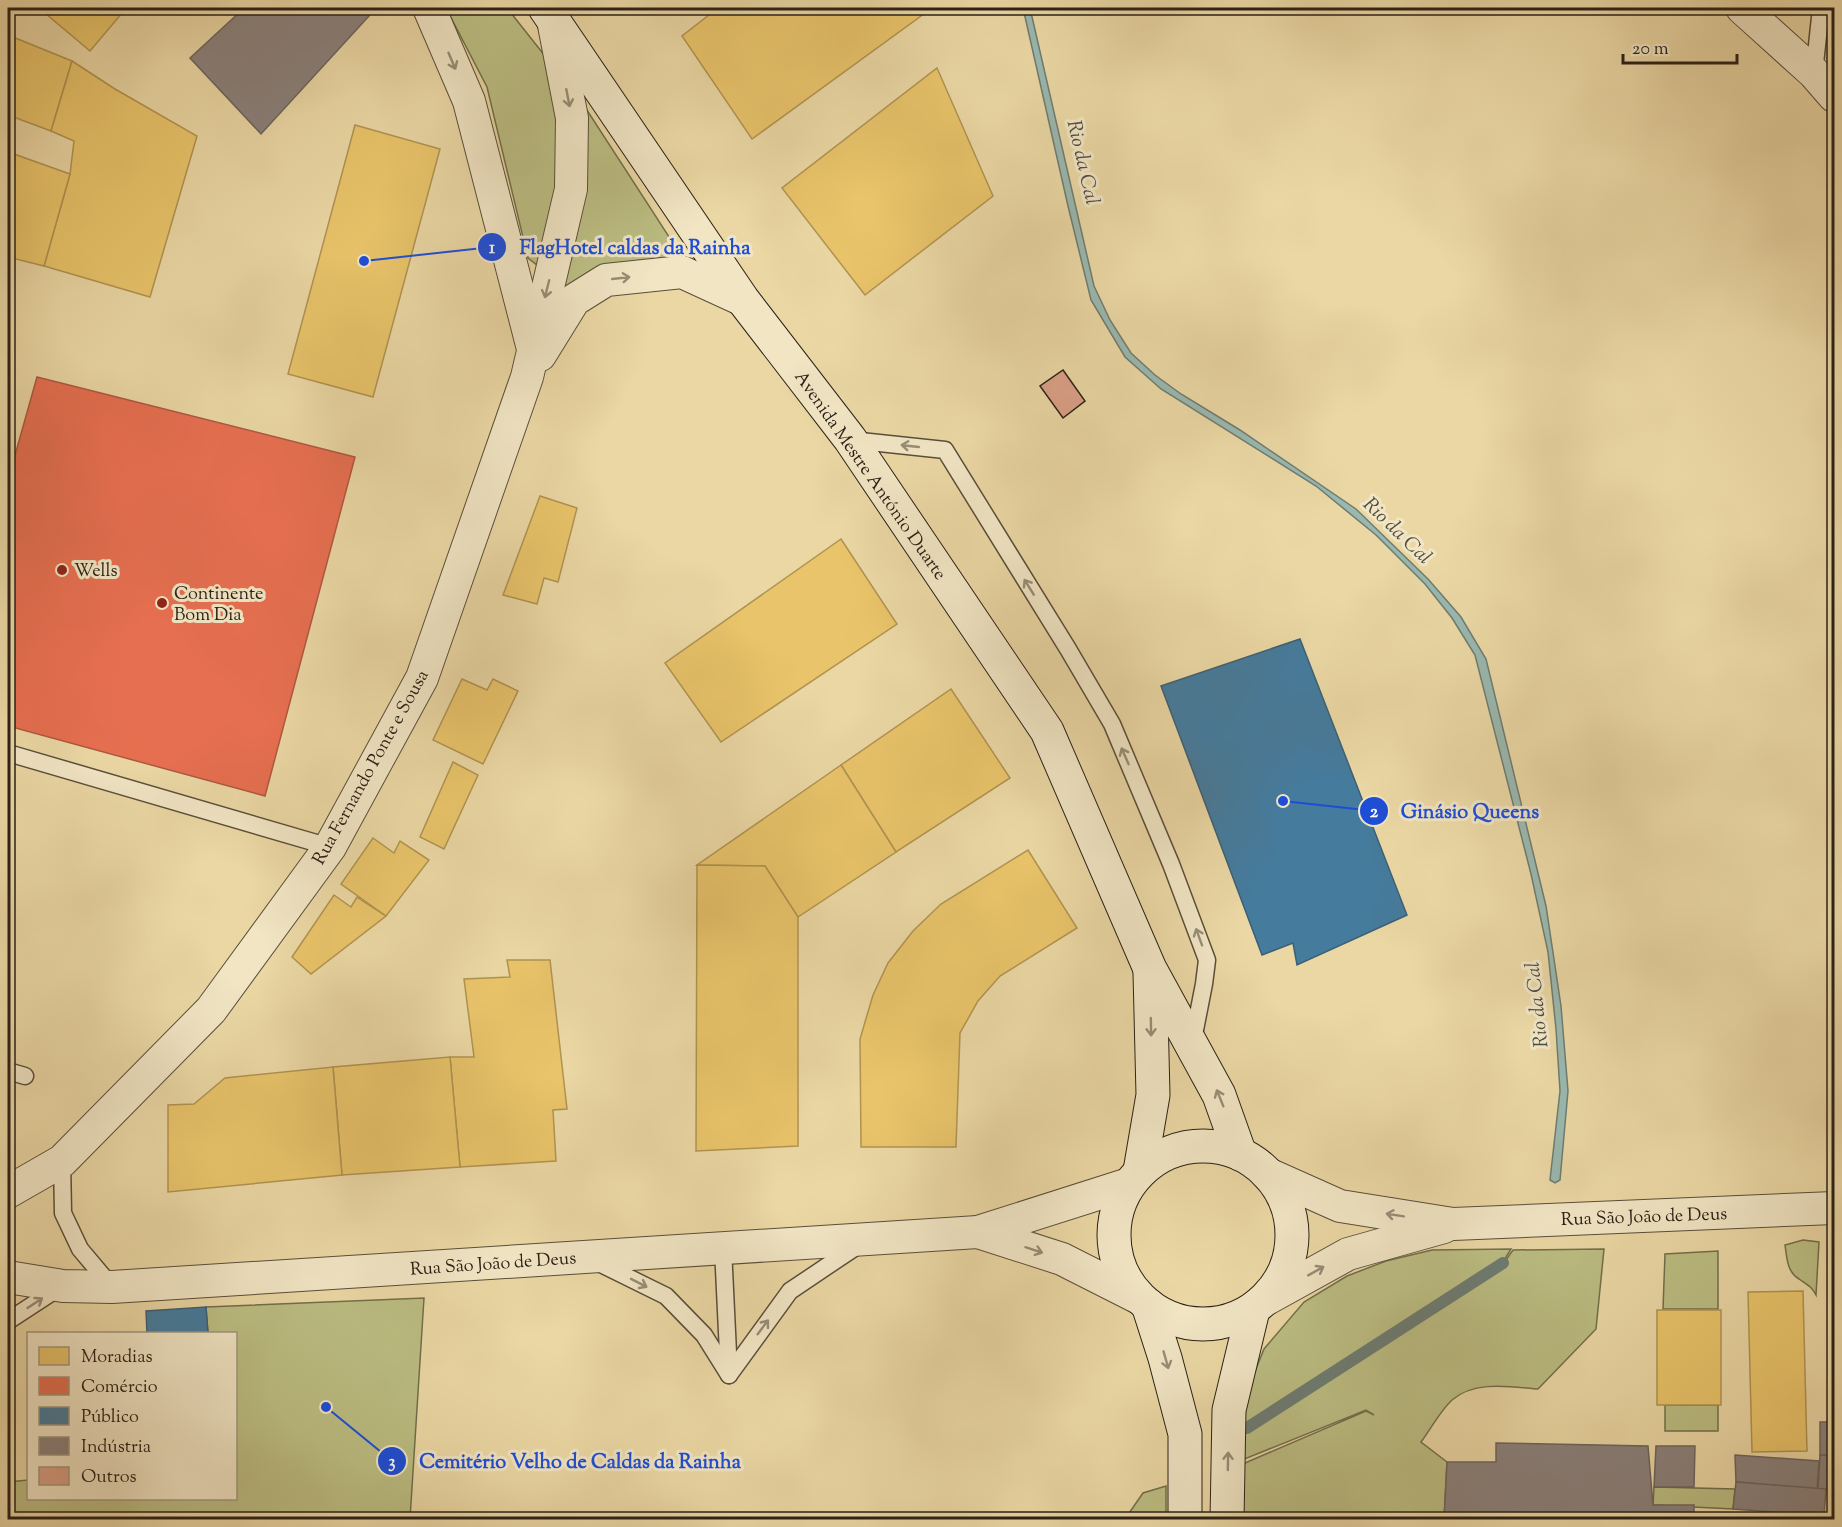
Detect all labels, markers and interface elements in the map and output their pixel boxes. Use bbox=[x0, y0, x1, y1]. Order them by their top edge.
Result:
scale bar bbox=[1623, 27, 1737, 65]
text: 20 m bbox=[1632, 37, 1669, 63]
one-way arrow bbox=[447, 52, 458, 70]
one-way arrow bbox=[563, 87, 574, 107]
water label: Rio da Cal bbox=[1058, 117, 1105, 208]
callout: FlagHotel caldas da Rainha bbox=[477, 228, 762, 266]
text: FlagHotel caldas da Rainha bbox=[519, 235, 751, 264]
text: 1 bbox=[489, 236, 496, 262]
one-way arrow bbox=[610, 273, 630, 284]
one-way arrow bbox=[540, 280, 552, 299]
street label: Avenida Mestre António Duarte bbox=[787, 366, 952, 586]
one-way arrow bbox=[901, 441, 921, 452]
water label: Rio da Cal bbox=[1355, 491, 1437, 572]
place label: Wells bbox=[74, 559, 118, 585]
marker: Wells bbox=[55, 563, 69, 577]
one-way arrow bbox=[1023, 579, 1035, 596]
place label: Continente Bom Dia bbox=[174, 582, 263, 629]
marker: Continente Bom Dia bbox=[155, 596, 169, 610]
street label: Rua Fernando Ponte e Sousa bbox=[307, 666, 436, 870]
one-way arrow bbox=[1119, 748, 1130, 766]
callout: Ginásio Queens bbox=[1359, 792, 1551, 830]
text: Ginásio Queens bbox=[1401, 799, 1539, 828]
text: 2 bbox=[1370, 800, 1379, 826]
one-way arrow bbox=[1192, 928, 1203, 947]
water label: Rio da Cal bbox=[1520, 960, 1557, 1049]
one-way arrow bbox=[1146, 1017, 1157, 1037]
one-way arrow bbox=[1214, 1090, 1225, 1108]
street label: Rua São João de Deus bbox=[1560, 1202, 1728, 1234]
one-way arrow bbox=[1386, 1209, 1406, 1220]
one-way arrow bbox=[1024, 1245, 1043, 1256]
street label: Rua São João de Deus bbox=[409, 1246, 577, 1284]
one-way arrow bbox=[1307, 1265, 1324, 1277]
one-way arrow bbox=[630, 1278, 648, 1289]
one-way arrow bbox=[26, 1297, 43, 1309]
one-way arrow bbox=[757, 1320, 769, 1336]
legend bbox=[27, 1332, 237, 1500]
text: Moradias bbox=[81, 1345, 153, 1371]
one-way arrow bbox=[1160, 1350, 1172, 1369]
text: Comércio bbox=[81, 1375, 158, 1401]
text: Público bbox=[81, 1405, 139, 1431]
text: Indústria bbox=[81, 1435, 151, 1461]
callout: Cemitério Velho de Caldas da Rainha bbox=[377, 1442, 752, 1480]
text: Cemitério Velho de Caldas da Rainha bbox=[419, 1449, 742, 1478]
text: 3 bbox=[388, 1450, 396, 1476]
one-way arrow bbox=[1222, 1452, 1234, 1472]
text: Outros bbox=[81, 1465, 137, 1491]

